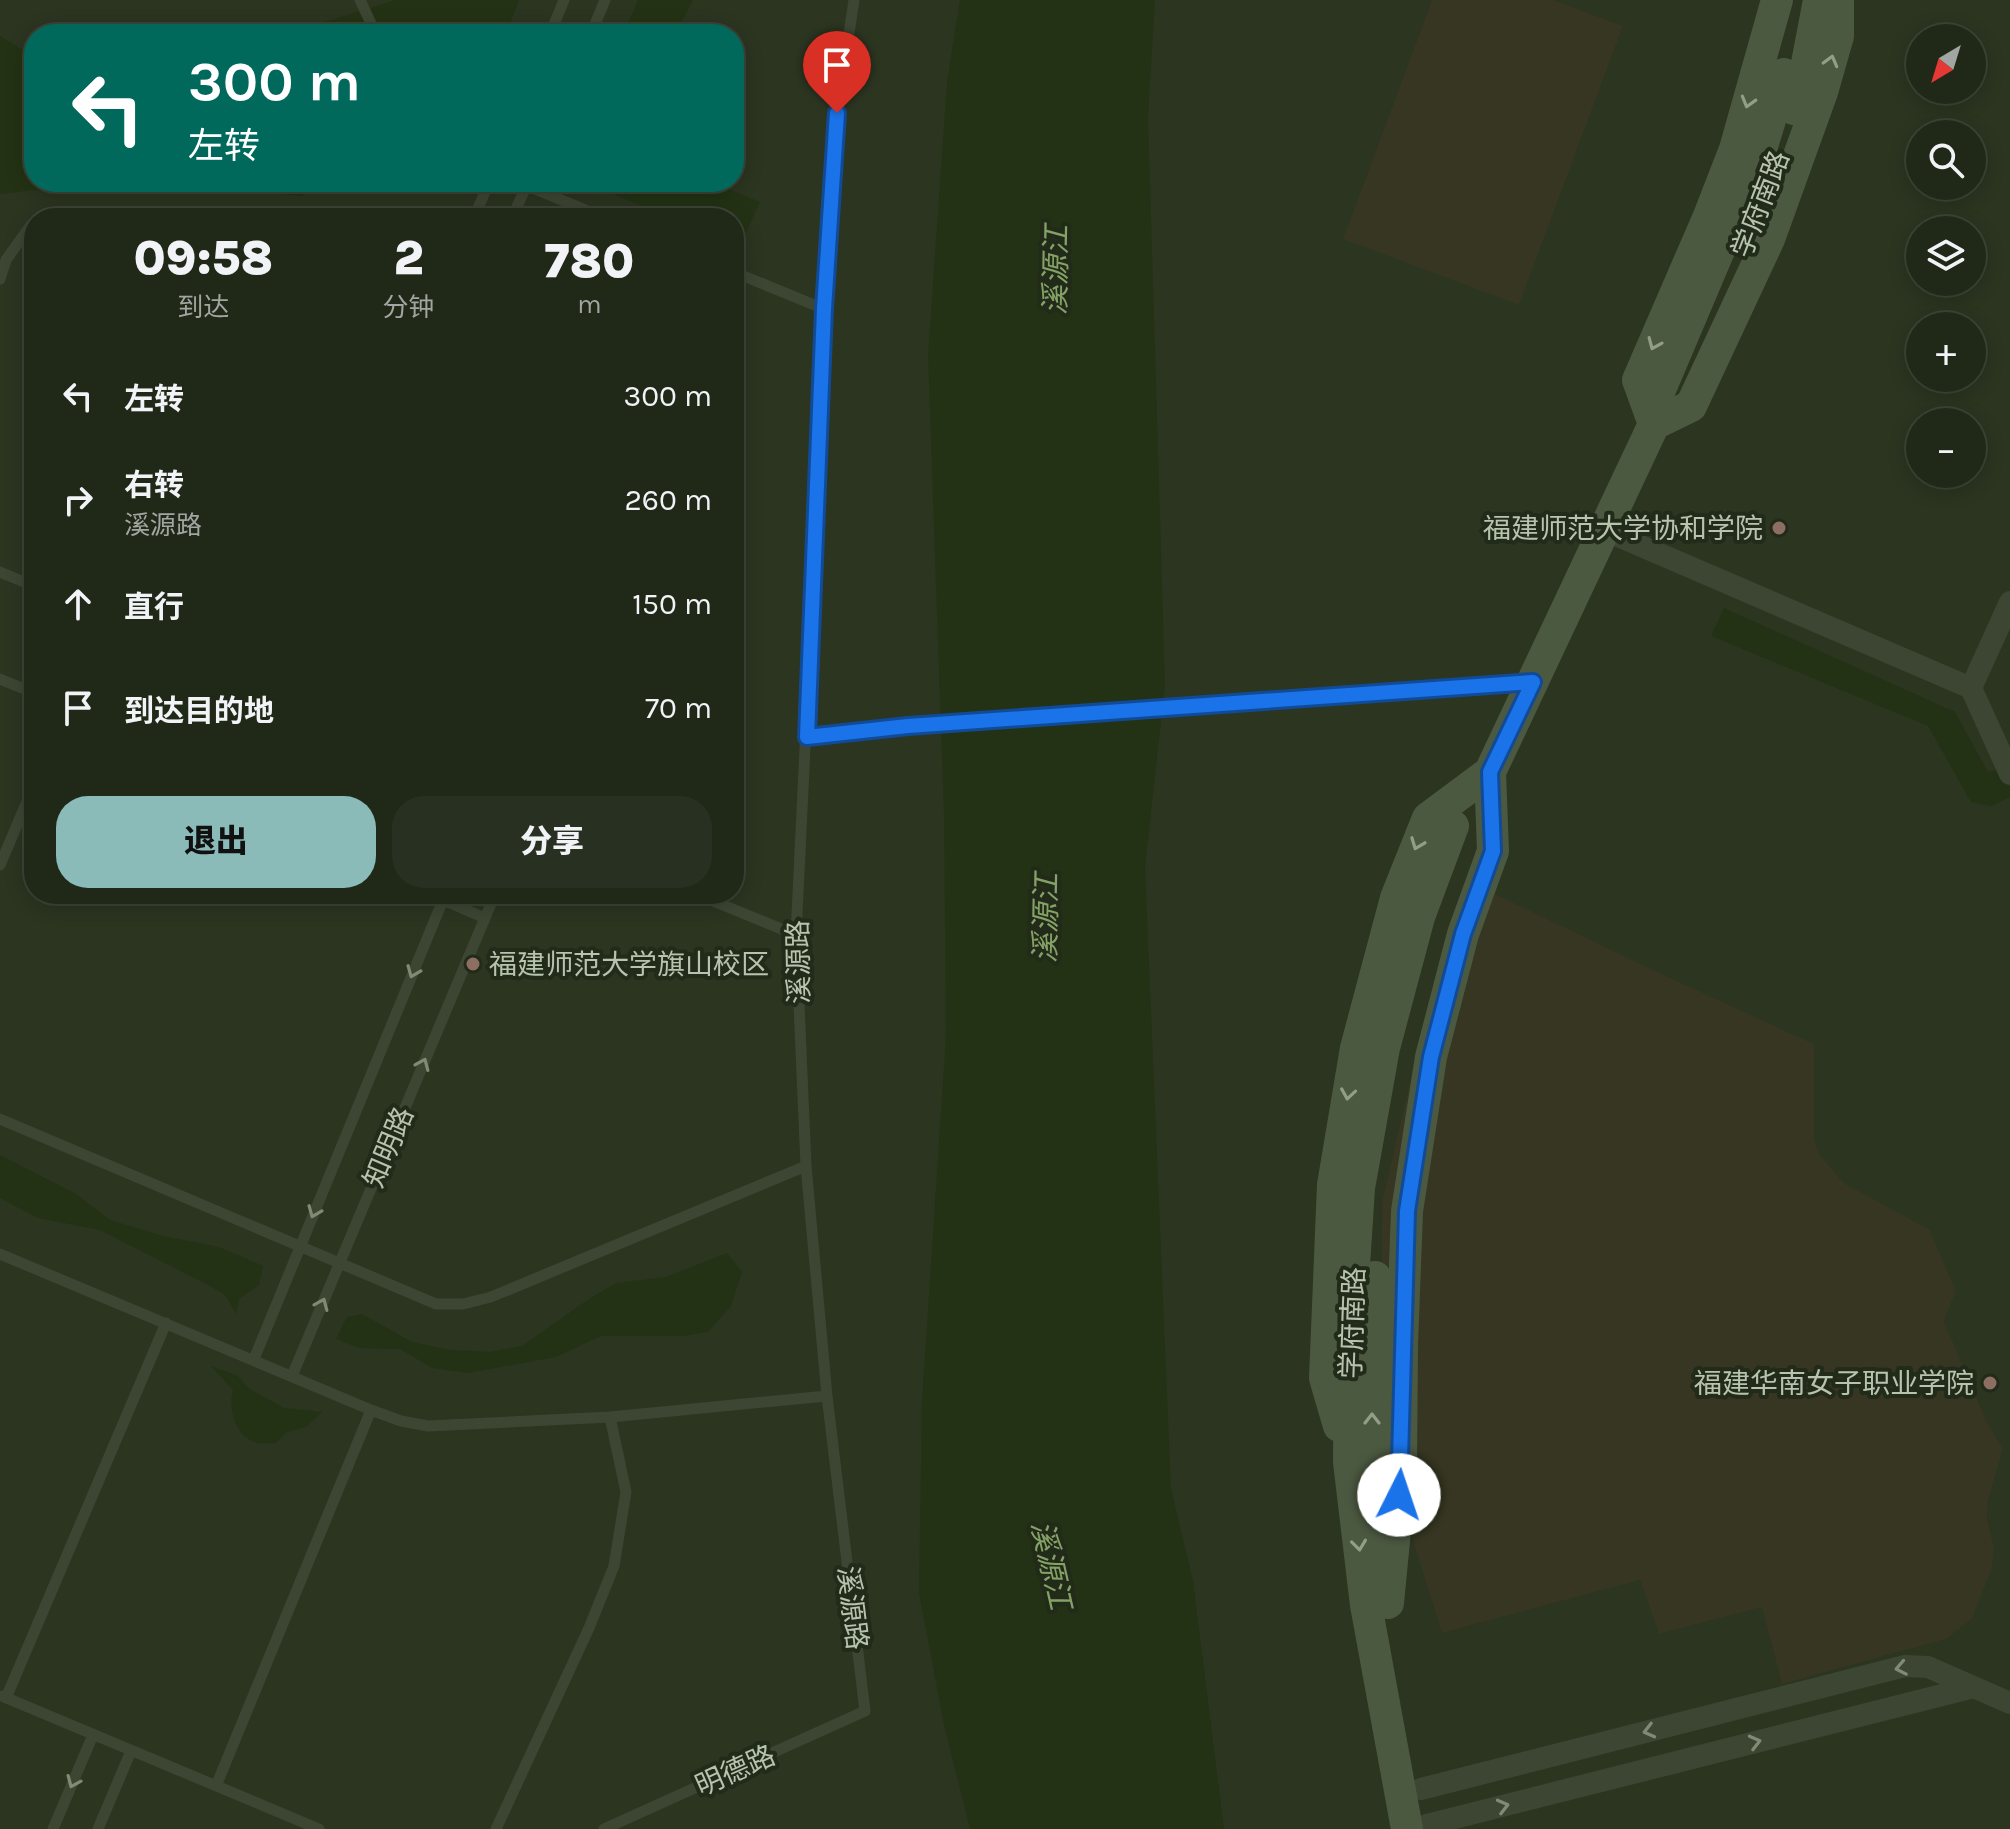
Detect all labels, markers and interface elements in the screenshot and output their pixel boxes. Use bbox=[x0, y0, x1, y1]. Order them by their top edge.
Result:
north arrow bbox=[1906, 24, 1986, 104]
map controls bbox=[1906, 24, 1986, 488]
pin bbox=[803, 31, 871, 113]
icon: arrive bbox=[815, 43, 859, 87]
text: 300 m bbox=[188, 49, 361, 114]
one-way arrow bbox=[1822, 55, 1838, 69]
icon: left bbox=[56, 56, 160, 160]
one-way arrow bbox=[1741, 95, 1757, 109]
button: search bbox=[1906, 120, 1986, 200]
text: 左转 bbox=[188, 125, 260, 167]
street label: 学府南路 bbox=[1725, 146, 1796, 262]
button: layers bbox=[1906, 216, 1986, 296]
water label: 溪源江 bbox=[1037, 222, 1075, 315]
text: 09:58 bbox=[134, 230, 273, 286]
text: 2 bbox=[393, 230, 424, 286]
text: 780 bbox=[544, 233, 634, 289]
text: m bbox=[577, 289, 601, 320]
text: 到达 bbox=[177, 292, 229, 323]
text: 分钟 bbox=[383, 292, 435, 323]
button: + bbox=[1906, 312, 1986, 392]
one-way arrow bbox=[1647, 336, 1663, 350]
icon: left bbox=[56, 374, 100, 418]
text: 300 m bbox=[623, 378, 712, 414]
text: 左转 bbox=[124, 381, 184, 417]
button: − bbox=[1906, 408, 1986, 488]
text: 右转 bbox=[124, 467, 184, 503]
icon: right bbox=[56, 478, 100, 522]
text: 260 m bbox=[624, 482, 712, 518]
text: 溪源路 bbox=[124, 510, 202, 541]
place label: 福建师范大学协和学院 bbox=[1483, 512, 1763, 545]
marker: 福建师范大学协和学院 bbox=[1770, 519, 1788, 537]
icon: ahead bbox=[56, 582, 100, 626]
text: 150 m bbox=[632, 586, 712, 622]
text: 直行 bbox=[124, 589, 184, 625]
icon: arrive bbox=[56, 686, 100, 730]
text: 70 m bbox=[645, 690, 712, 726]
text: 到达目的地 bbox=[124, 693, 274, 729]
button: 退出 bbox=[56, 796, 376, 888]
button: 分享 bbox=[392, 796, 712, 888]
one-way arrow bbox=[1410, 836, 1427, 850]
water label: 溪源江 bbox=[1027, 870, 1065, 963]
street label: 溪源路 bbox=[781, 920, 816, 1004]
place label: 福建师范大学旗山校区 bbox=[489, 948, 769, 981]
marker: 福建师范大学旗山校区 bbox=[464, 955, 482, 973]
one-way arrow bbox=[407, 964, 423, 978]
one-way arrow bbox=[414, 1058, 430, 1072]
one-way arrow bbox=[1340, 1088, 1357, 1101]
street label: 知明路 bbox=[357, 1102, 420, 1192]
one-way arrow bbox=[308, 1204, 324, 1218]
street label: 学府南路 bbox=[1334, 1266, 1371, 1380]
one-way arrow bbox=[312, 1297, 329, 1311]
place label: 福建华南女子职业学院 bbox=[1694, 1367, 1974, 1400]
marker: 福建华南女子职业学院 bbox=[1981, 1374, 1999, 1392]
one-way arrow bbox=[1363, 1412, 1381, 1425]
position arrow bbox=[1357, 1453, 1441, 1537]
water label: 溪源江 bbox=[1023, 1517, 1079, 1616]
one-way arrow bbox=[1350, 1538, 1367, 1552]
street label: 溪源路 bbox=[831, 1564, 874, 1652]
one-way arrow bbox=[1894, 1658, 1907, 1675]
one-way arrow bbox=[1642, 1722, 1656, 1739]
one-way arrow bbox=[1748, 1735, 1761, 1752]
street label: 明德路 bbox=[690, 1738, 780, 1803]
one-way arrow bbox=[66, 1774, 83, 1788]
one-way arrow bbox=[1495, 1798, 1509, 1815]

